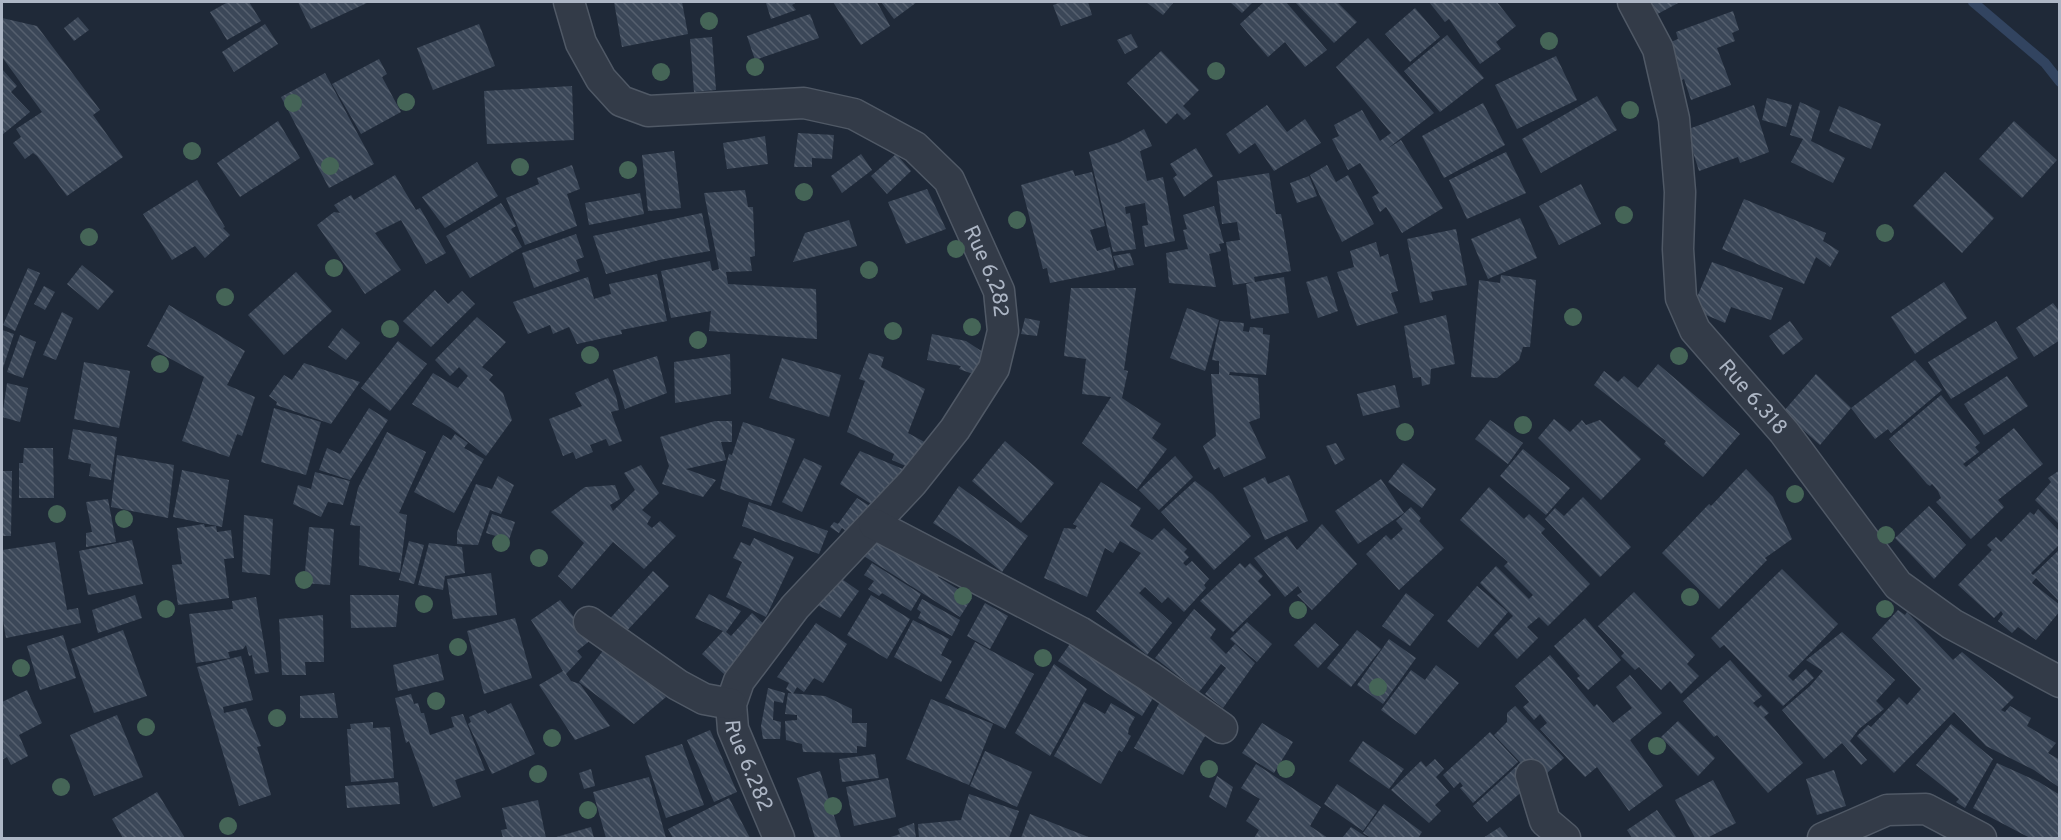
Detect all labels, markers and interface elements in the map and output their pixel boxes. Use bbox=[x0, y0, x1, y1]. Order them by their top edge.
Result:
street label: Rue 6.282 bbox=[956, 221, 1014, 319]
street label: Rue 6.318 bbox=[1712, 354, 1793, 441]
street label: Rue 6.282 bbox=[717, 719, 778, 816]

